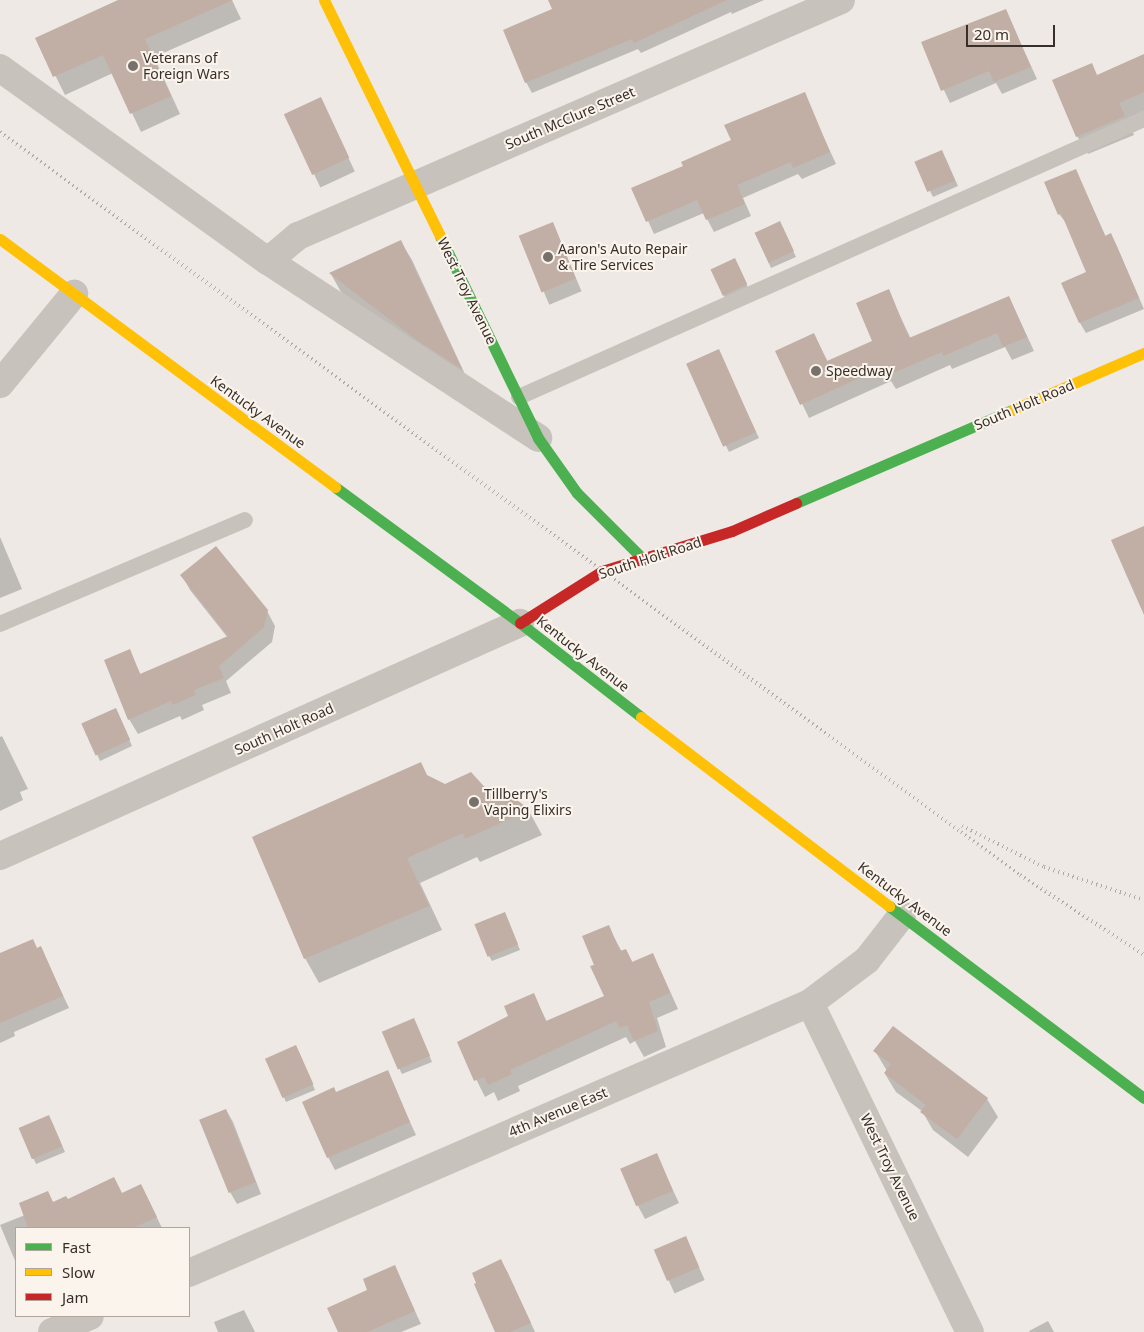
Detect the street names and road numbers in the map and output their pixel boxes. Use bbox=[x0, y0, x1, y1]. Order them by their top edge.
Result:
street label: South McClure Street bbox=[503, 83, 637, 153]
street label: West Troy Avenue bbox=[434, 235, 500, 347]
street label: Kentucky Avenue bbox=[207, 372, 309, 452]
street label: South Holt Road bbox=[971, 376, 1077, 434]
street label: South Holt Road bbox=[597, 533, 703, 583]
street label: Kentucky Avenue bbox=[533, 613, 633, 695]
street label: South Holt Road bbox=[232, 700, 336, 758]
street label: Kentucky Avenue bbox=[855, 858, 955, 940]
street label: 4th Avenue East bbox=[506, 1084, 610, 1140]
street label: West Troy Avenue bbox=[857, 1111, 923, 1223]

